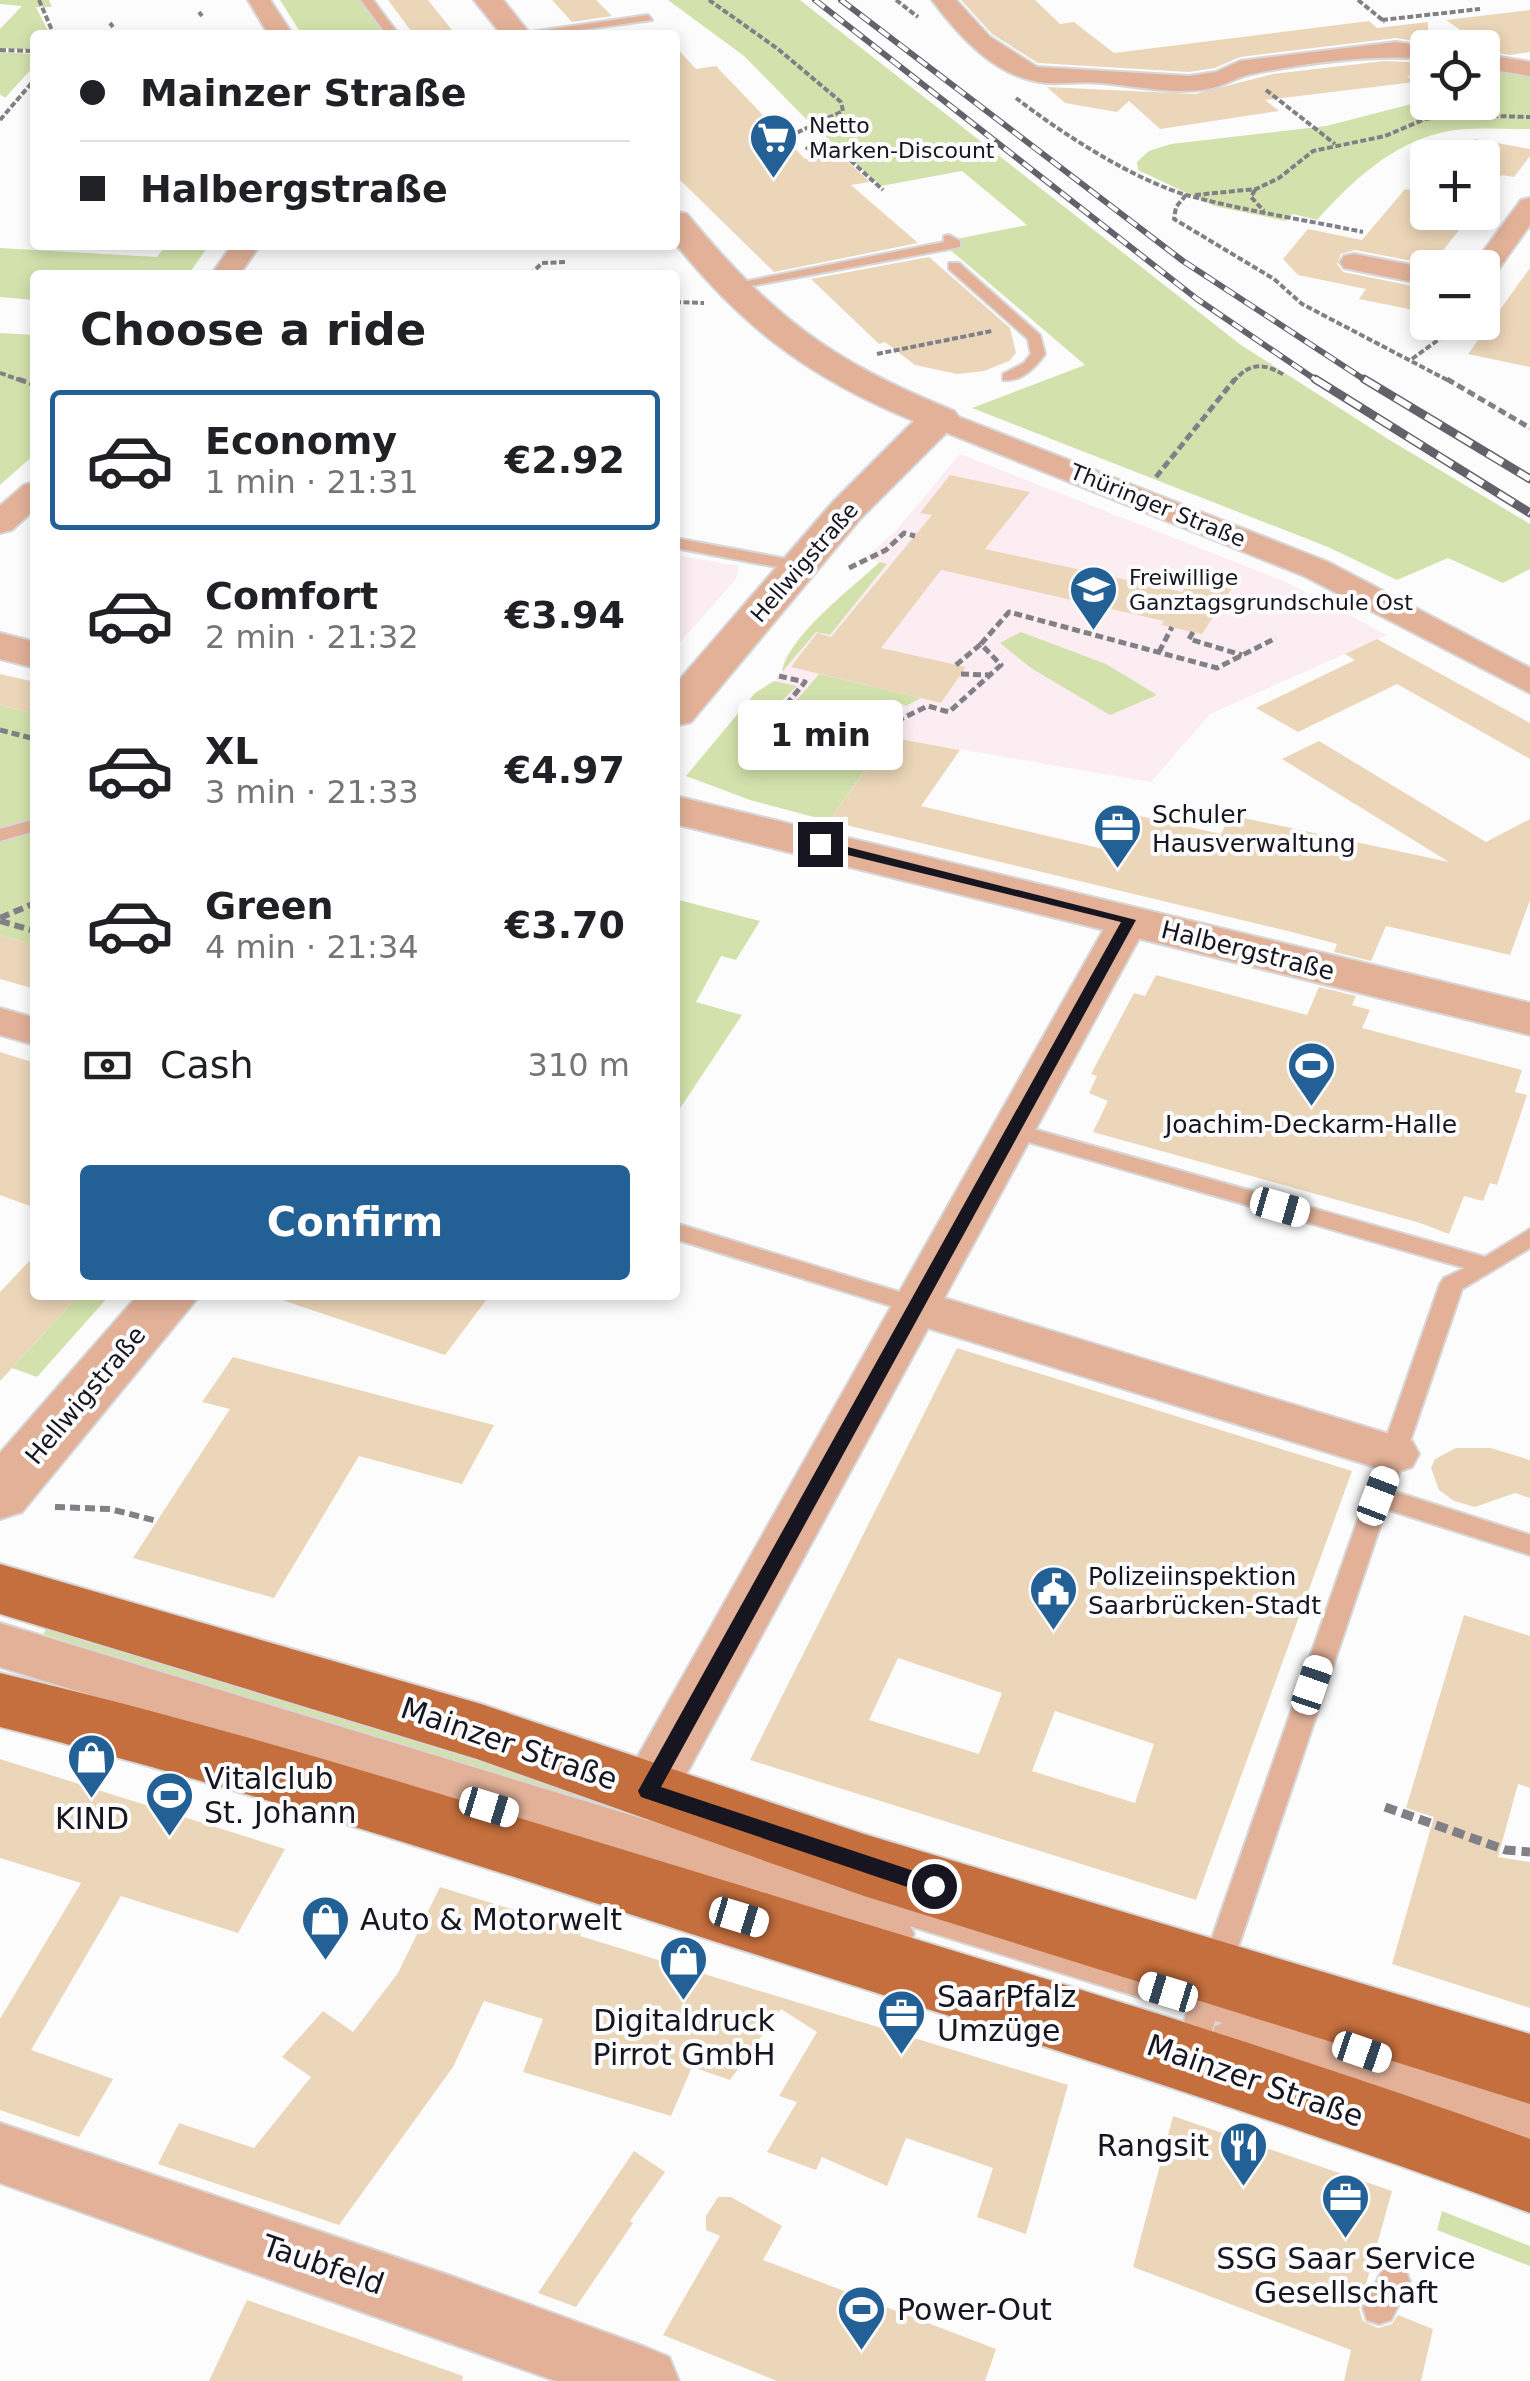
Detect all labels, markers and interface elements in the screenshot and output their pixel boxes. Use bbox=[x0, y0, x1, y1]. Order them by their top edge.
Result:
map controls bbox=[1410, 30, 1500, 340]
button: locate bbox=[1410, 30, 1500, 120]
text: Mainzer Straße bbox=[140, 71, 466, 115]
supermarket icon: Netto Marken-Discount bbox=[748, 112, 800, 180]
place label: Netto Marken-Discount bbox=[809, 113, 995, 163]
button: + bbox=[1410, 140, 1500, 230]
text: Halbergstraße bbox=[140, 167, 448, 211]
button: − bbox=[1410, 250, 1500, 340]
text: Choose a ride bbox=[80, 303, 426, 356]
icon: car bbox=[85, 415, 175, 505]
text: Economy bbox=[205, 419, 397, 463]
text: €2.92 bbox=[505, 438, 625, 482]
street label: Thüringer Straße bbox=[1066, 459, 1249, 552]
text: 1 min · 21:31 bbox=[205, 463, 419, 501]
street label: Hellwigstraße bbox=[746, 497, 863, 627]
school or university icon: Freiwillige Ganztagsgrundschule Ost bbox=[1068, 564, 1120, 632]
place label: Freiwillige Ganztagsgrundschule Ost bbox=[1129, 565, 1413, 615]
icon: car bbox=[85, 570, 175, 660]
text: Comfort bbox=[205, 574, 378, 618]
text: €3.94 bbox=[505, 593, 625, 637]
text: 2 min · 21:32 bbox=[205, 618, 419, 656]
callout: 1 min bbox=[738, 699, 902, 769]
text: 1 min bbox=[770, 716, 871, 754]
icon: car bbox=[85, 725, 175, 815]
text: XL bbox=[205, 729, 259, 773]
text: €4.97 bbox=[505, 748, 625, 792]
text: 3 min · 21:33 bbox=[205, 773, 419, 811]
place label: Schuler Hausverwaltung bbox=[1152, 800, 1356, 858]
office icon: Schuler Hausverwaltung bbox=[1091, 802, 1143, 870]
route end bbox=[798, 822, 843, 867]
icon: car bbox=[85, 880, 175, 970]
text: Green bbox=[205, 884, 334, 928]
text: €3.70 bbox=[505, 903, 625, 947]
street label: Halbergstraße bbox=[1158, 915, 1338, 986]
text: 4 min · 21:34 bbox=[205, 928, 419, 966]
icon: cash bbox=[80, 1038, 135, 1093]
sports icon: Joachim-Deckarm-Halle bbox=[1285, 1040, 1337, 1108]
text: Cash bbox=[160, 1043, 254, 1087]
text: 310 m bbox=[528, 1046, 630, 1084]
place label: Joachim-Deckarm-Halle bbox=[1163, 1110, 1457, 1139]
button: Confirm bbox=[80, 1165, 630, 1280]
car bbox=[1247, 1184, 1313, 1230]
street label: Hellwigstraße bbox=[19, 1321, 151, 1470]
car bbox=[1353, 1463, 1403, 1529]
place label: Polizeiinspektion Saarbrücken-Stadt bbox=[1088, 1562, 1321, 1620]
public building icon: Polizeiinspektion Saarbrücken-Stadt bbox=[1027, 1564, 1079, 1632]
car bbox=[1288, 1652, 1336, 1718]
street label: Mainzer Straße bbox=[396, 1690, 622, 1797]
shop icon: KIND bbox=[66, 1732, 118, 1800]
place label: Vitalclub St. Johann bbox=[204, 1761, 357, 1830]
sports icon: Vitalclub St. Johann bbox=[143, 1770, 195, 1838]
car bbox=[456, 1784, 522, 1830]
place label: KIND bbox=[55, 1801, 129, 1836]
route start bbox=[912, 1864, 957, 1909]
shop icon: Auto & Motorwelt bbox=[299, 1894, 351, 1962]
car bbox=[706, 1894, 772, 1940]
place label: Auto & Motorwelt bbox=[360, 1902, 622, 1937]
shop icon: Digitaldruck Pirrot GmbH bbox=[658, 1934, 710, 2002]
car bbox=[1135, 1969, 1201, 2015]
place label: SaarPfalz Umzüge bbox=[937, 1979, 1076, 2048]
office icon: SaarPfalz Umzüge bbox=[876, 1988, 928, 2056]
place label: Digitaldruck Pirrot GmbH bbox=[593, 2003, 775, 2072]
street label: Mainzer Straße bbox=[1142, 2027, 1368, 2134]
car bbox=[1329, 2028, 1395, 2076]
restaurant icon: Rangsit bbox=[1218, 2120, 1270, 2188]
place label: Rangsit bbox=[1097, 2128, 1209, 2163]
office icon: SSG Saar Service Gesellschaft bbox=[1320, 2172, 1372, 2240]
street label: Taubfeld bbox=[257, 2227, 389, 2302]
place label: SSG Saar Service Gesellschaft bbox=[1216, 2241, 1476, 2310]
sports icon: Power-Out bbox=[836, 2284, 888, 2352]
place label: Power-Out bbox=[897, 2292, 1052, 2327]

